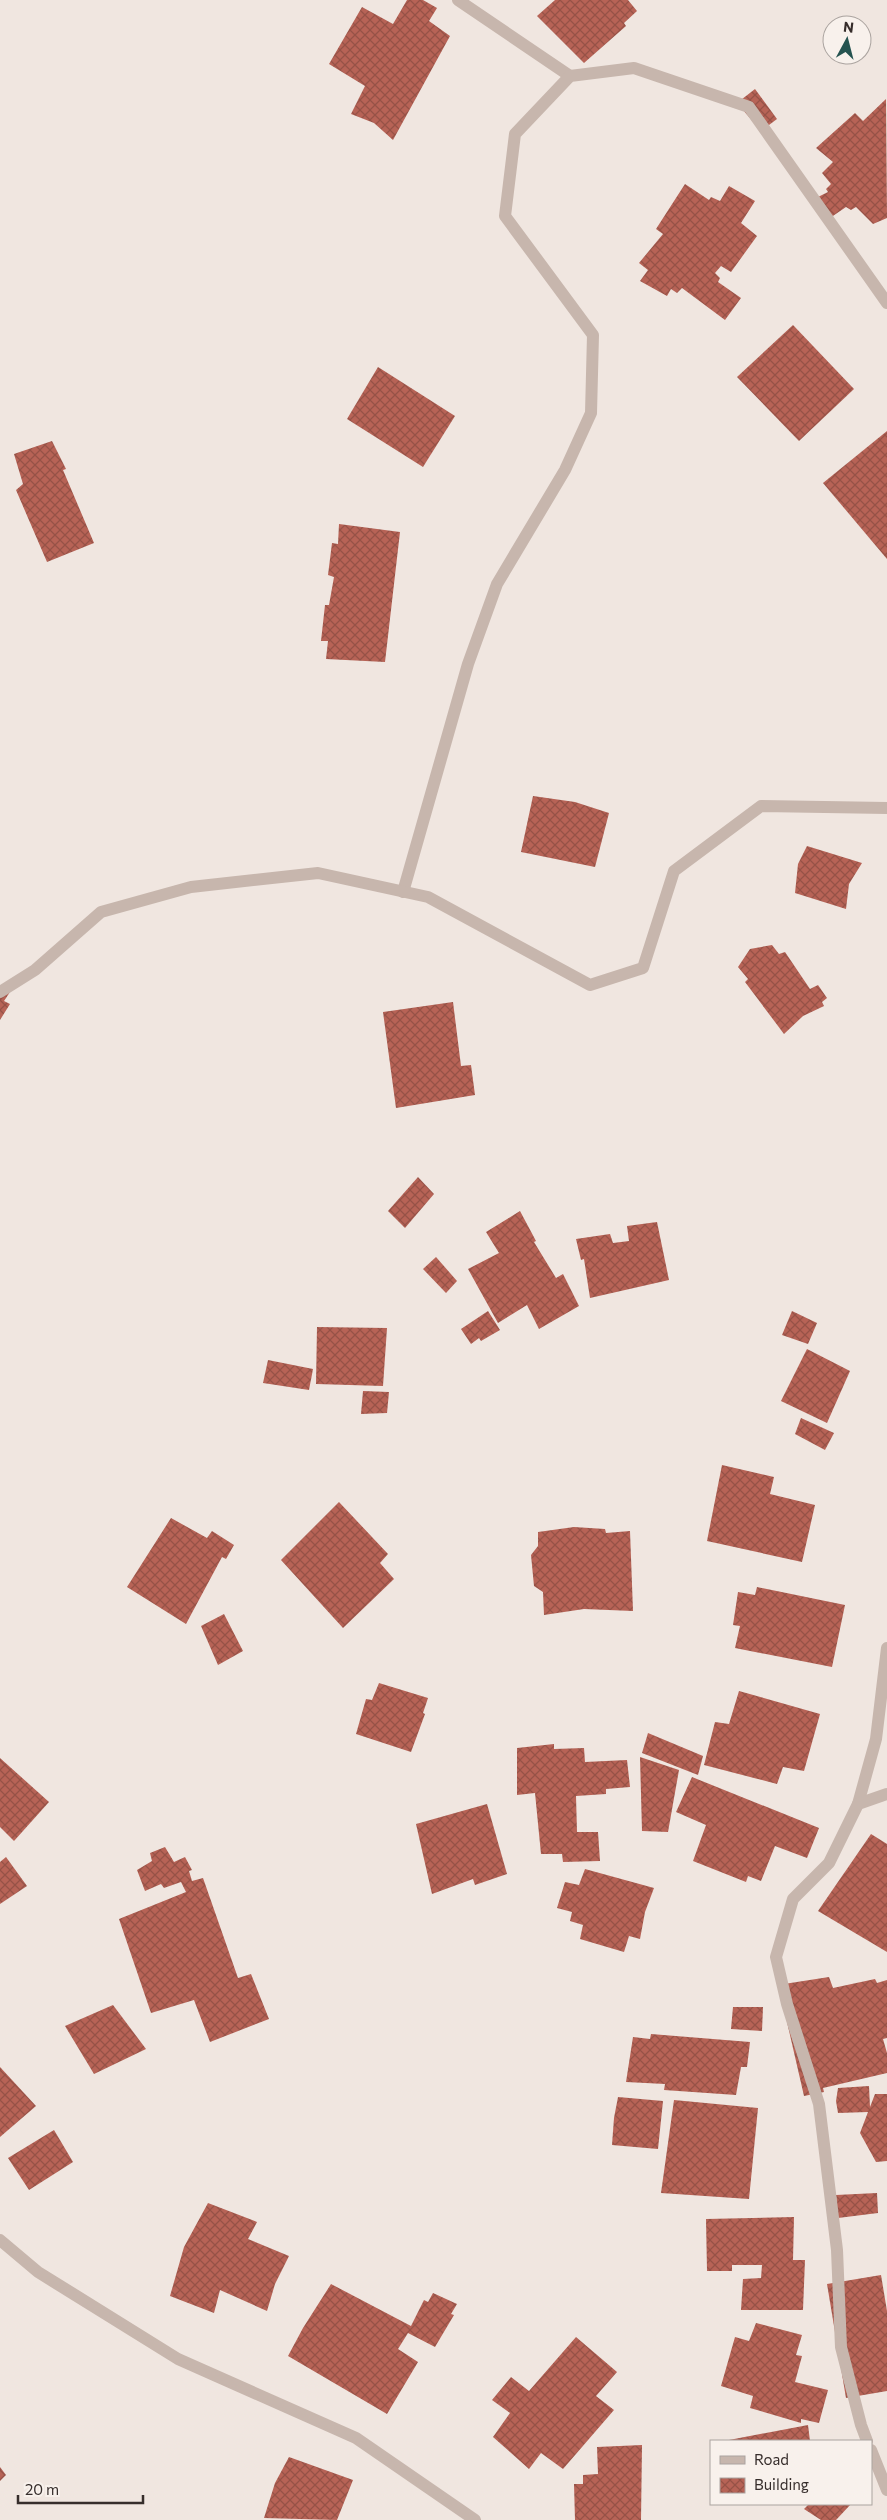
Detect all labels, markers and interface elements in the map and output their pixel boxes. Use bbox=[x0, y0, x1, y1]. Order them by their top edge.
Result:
north arrow bbox=[822, 15, 872, 65]
text: N bbox=[842, 18, 855, 36]
legend bbox=[710, 2440, 872, 2505]
text: Road bbox=[754, 2450, 789, 2468]
scale bar bbox=[18, 2472, 142, 2504]
text: Building bbox=[754, 2475, 809, 2493]
text: 20 m bbox=[25, 2480, 59, 2498]

